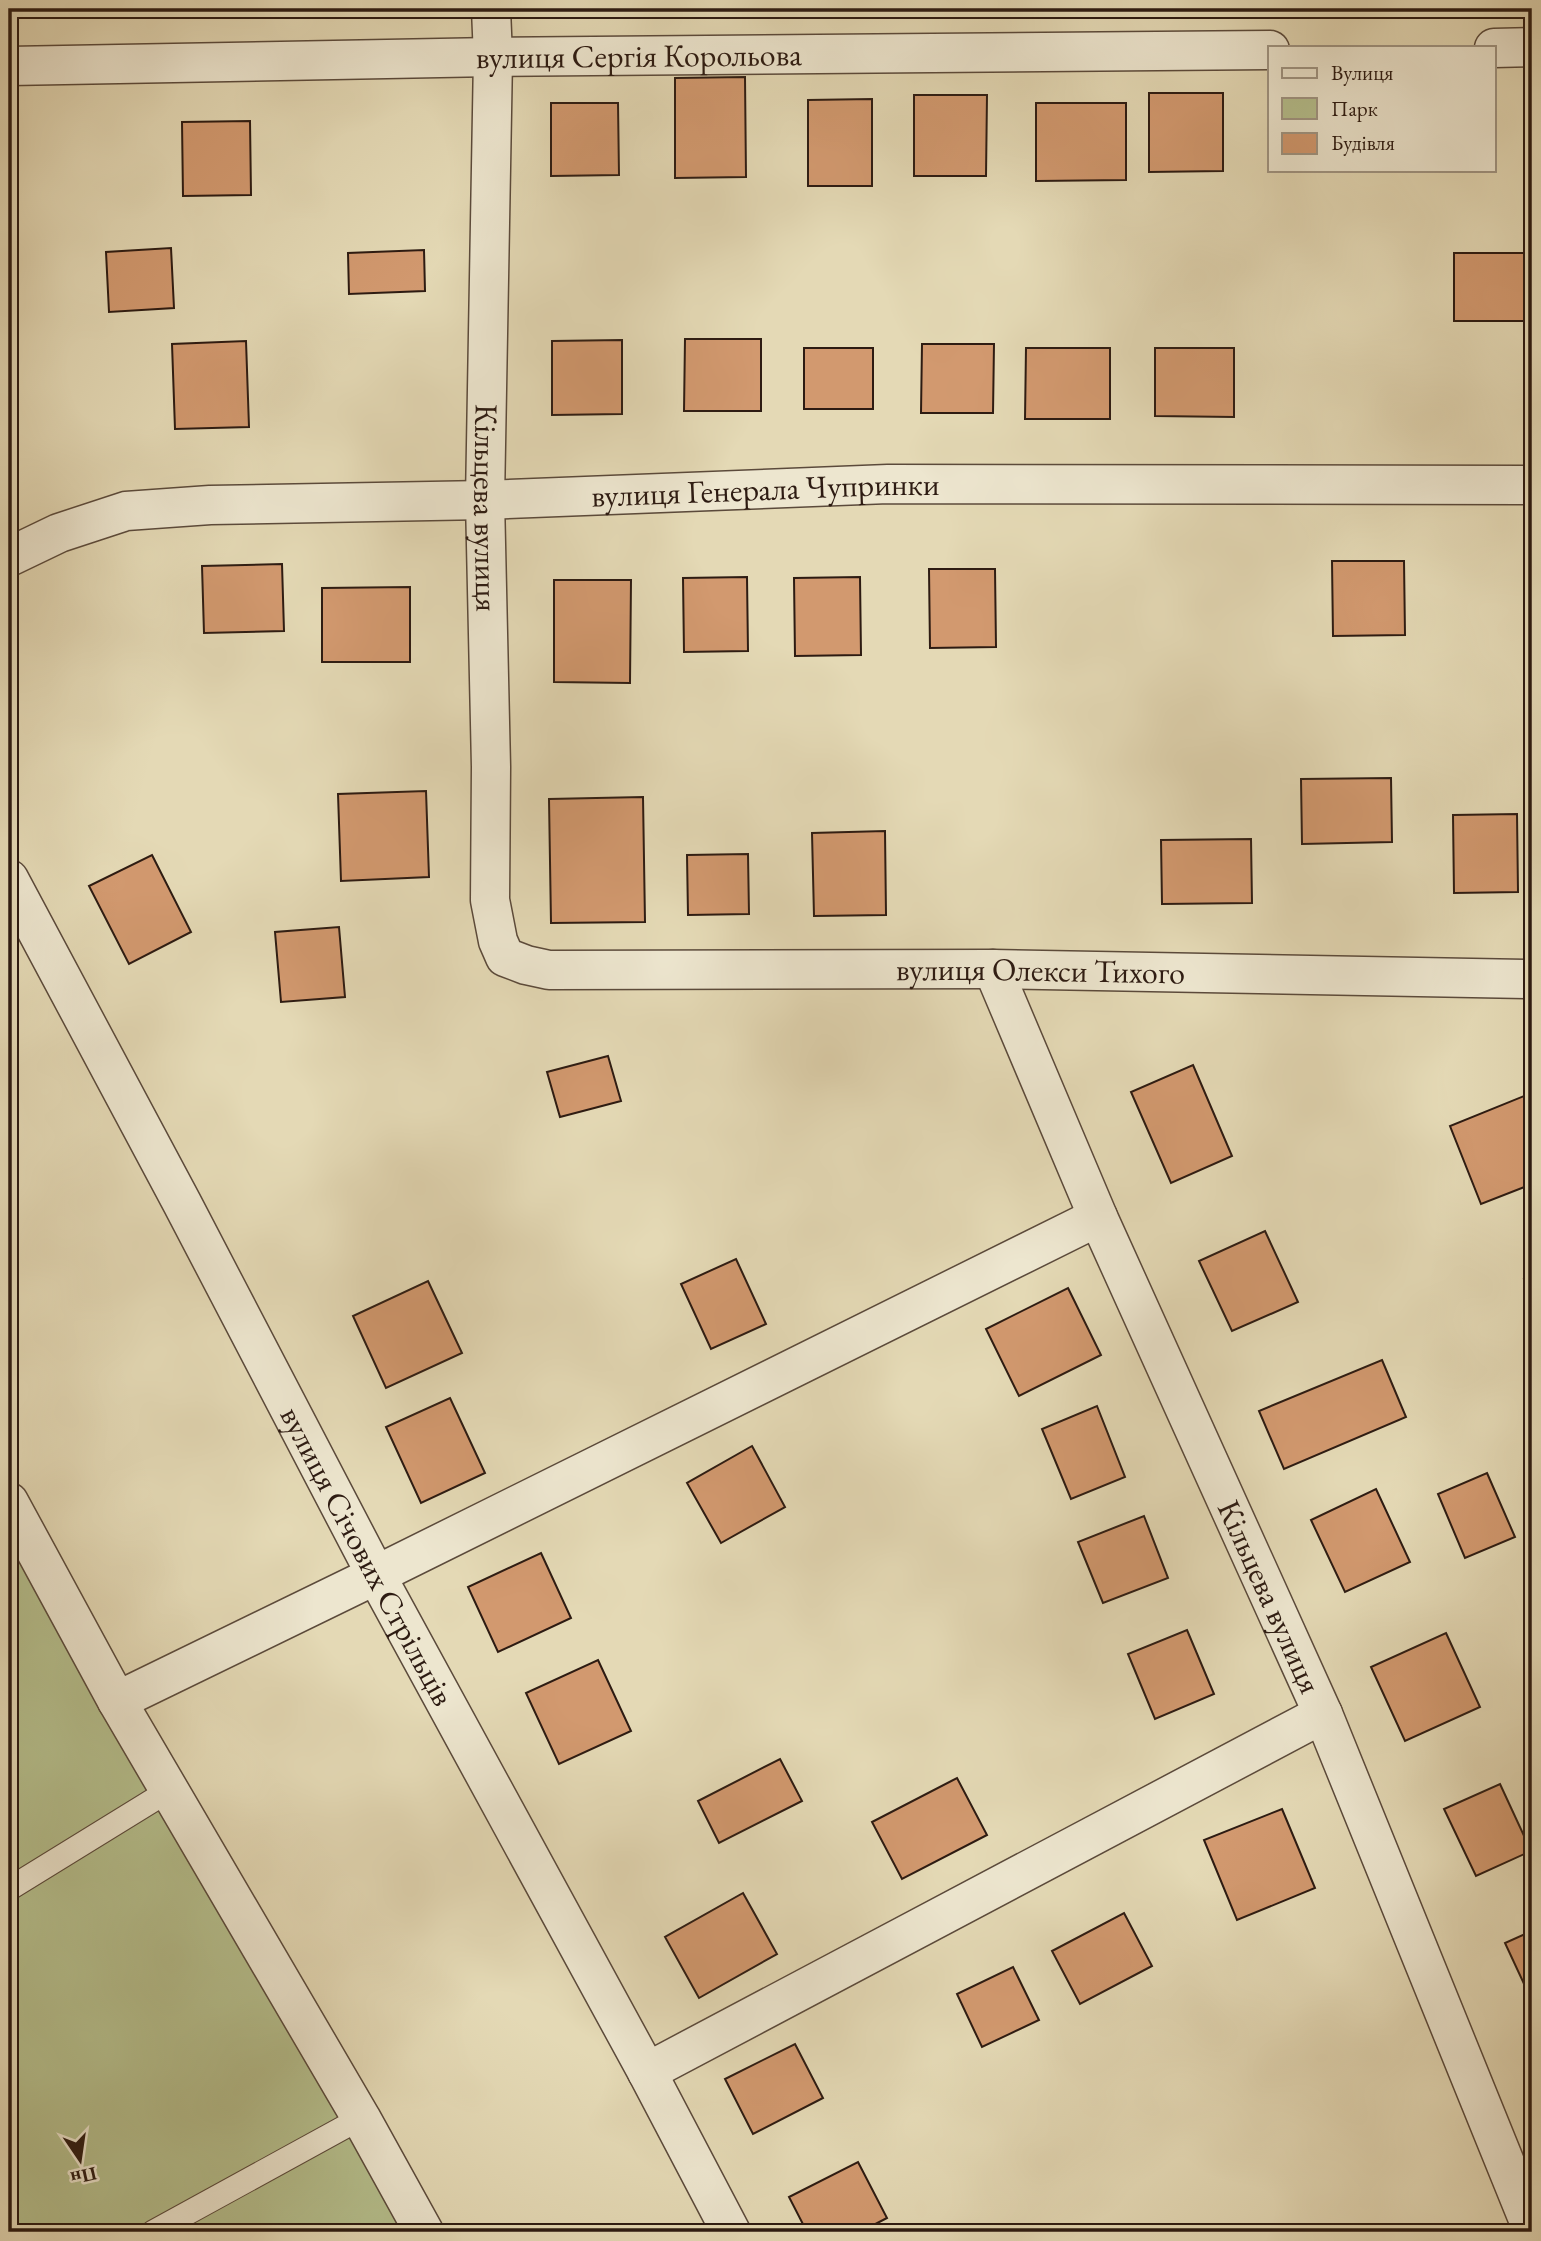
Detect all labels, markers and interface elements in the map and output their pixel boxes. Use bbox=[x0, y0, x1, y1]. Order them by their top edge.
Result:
street label: вулиця Сергія Корольова bbox=[475, 33, 802, 78]
legend bbox=[1268, 46, 1496, 172]
text: Вулиця bbox=[1331, 59, 1393, 86]
text: Парк bbox=[1331, 95, 1378, 122]
text: Будівля bbox=[1331, 129, 1395, 156]
street label: Кільцева вулиця bbox=[464, 404, 509, 612]
street label: вулиця Генерала Чупринки bbox=[590, 463, 940, 517]
street label: вулиця Олекси Тихого bbox=[896, 948, 1185, 994]
street label: вулиця Січових Стрільців bbox=[271, 1399, 464, 1713]
street label: Кільцева вулиця bbox=[1208, 1493, 1332, 1700]
north arrow bbox=[46, 2126, 116, 2196]
text: Пн bbox=[68, 2161, 99, 2191]

